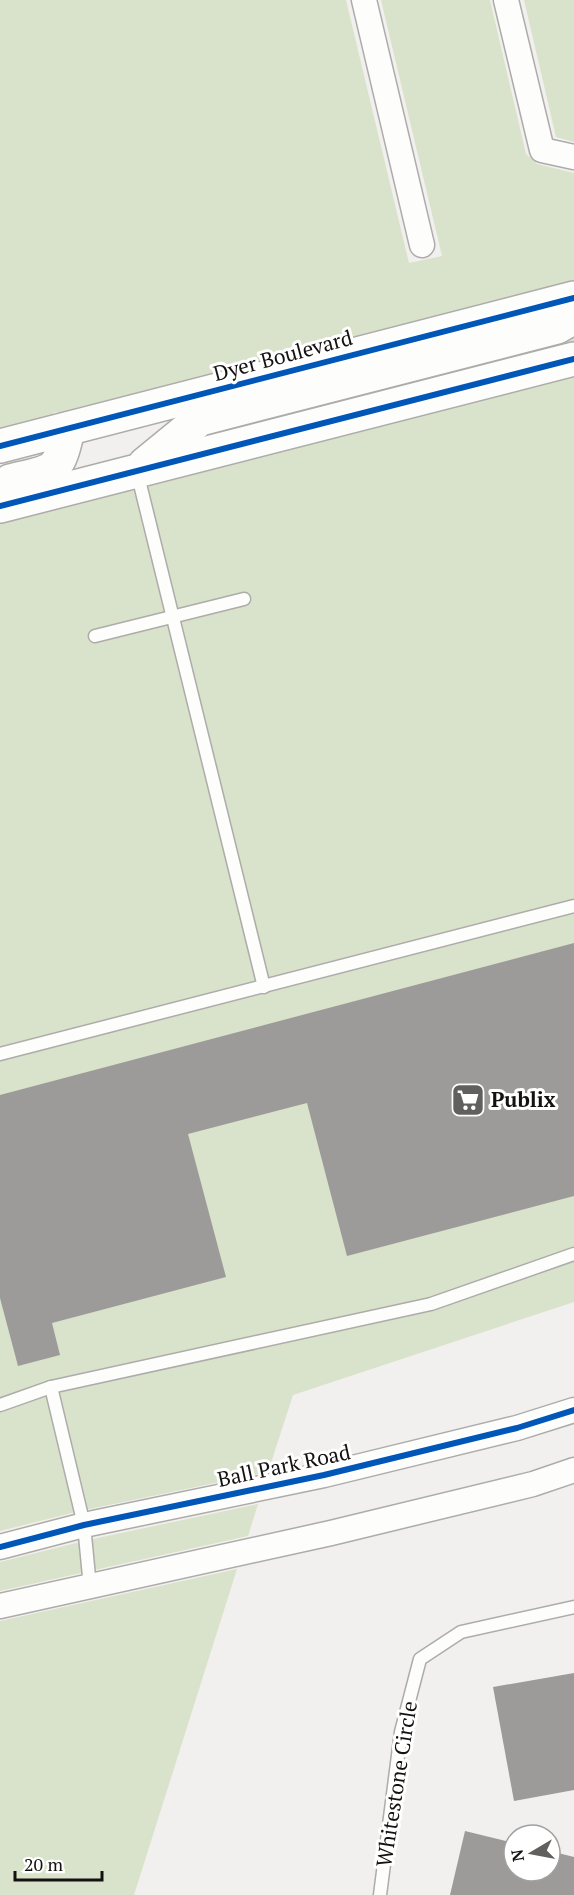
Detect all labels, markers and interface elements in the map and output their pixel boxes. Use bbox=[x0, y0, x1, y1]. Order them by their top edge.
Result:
street label: Dyer Boulevard bbox=[210, 323, 356, 387]
supermarket icon: Publix bbox=[450, 1082, 486, 1118]
place label: Publix bbox=[491, 1085, 556, 1113]
street label: Ball Park Road bbox=[215, 1437, 353, 1493]
street label: Whitestone Circle bbox=[369, 1699, 423, 1869]
north arrow bbox=[502, 1823, 562, 1883]
scale bar bbox=[15, 1844, 102, 1882]
text: N bbox=[505, 1848, 529, 1863]
text: 20 m bbox=[24, 1852, 64, 1876]

